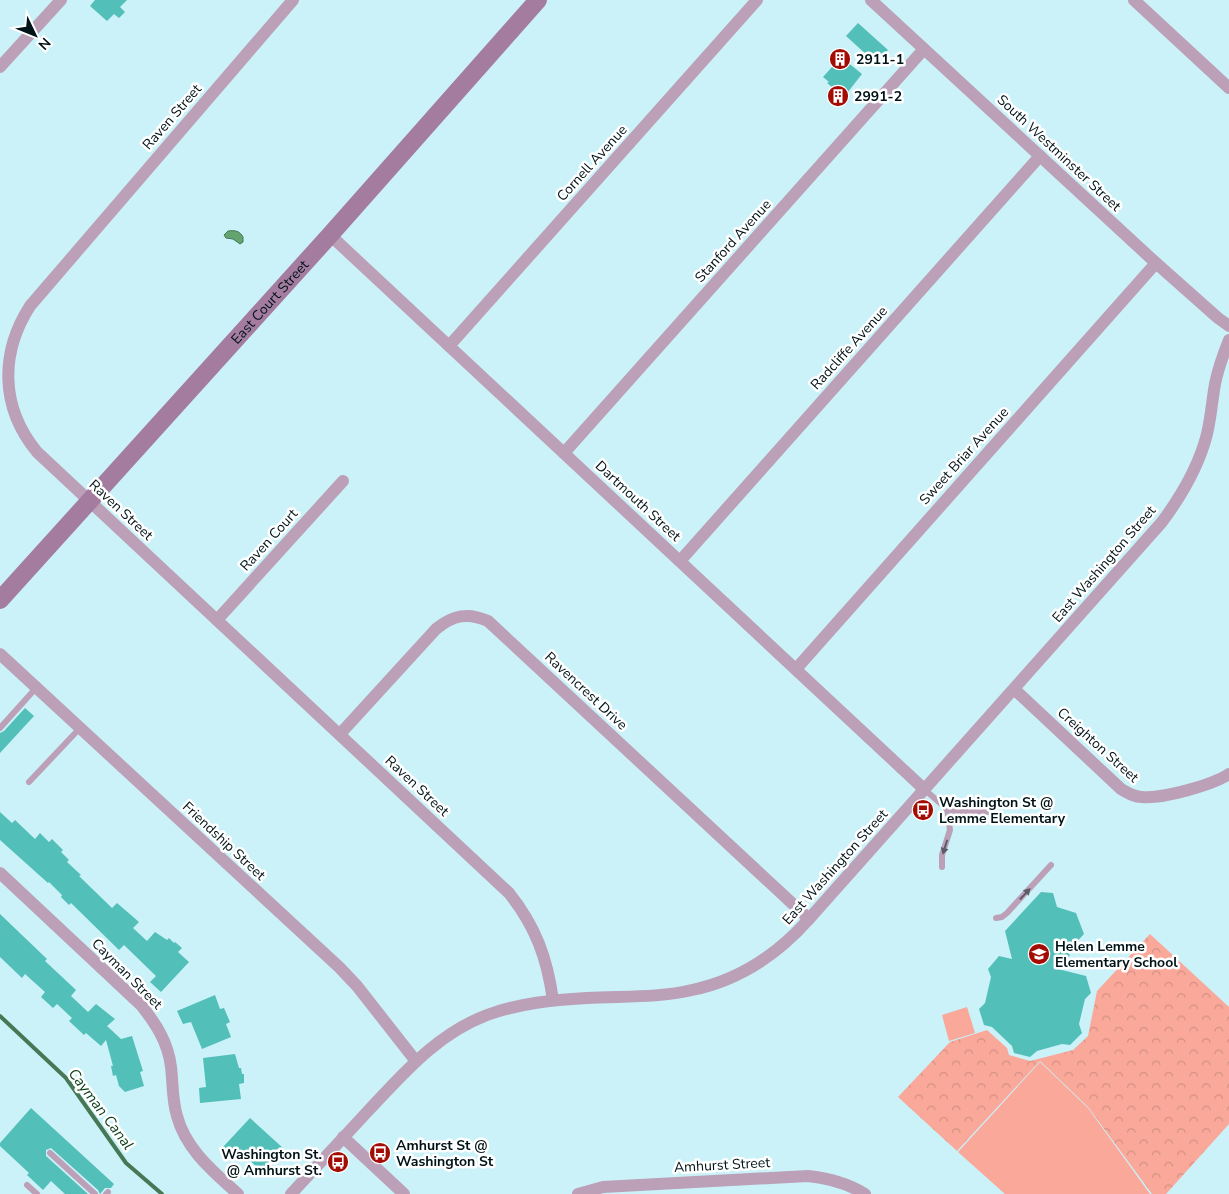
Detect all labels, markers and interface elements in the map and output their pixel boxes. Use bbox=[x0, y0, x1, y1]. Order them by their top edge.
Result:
north arrow bbox=[10, 10, 60, 60]
text: N bbox=[34, 33, 55, 54]
building icon: 2911-1 bbox=[828, 47, 852, 71]
place label: 2911-1 bbox=[856, 50, 904, 69]
street label: Raven Street bbox=[138, 80, 206, 154]
building icon: 2991-2 bbox=[826, 84, 850, 108]
place label: 2991-2 bbox=[854, 87, 902, 106]
street label: South Westminster Street bbox=[993, 90, 1125, 216]
street label: Cornell Avenue bbox=[553, 121, 631, 205]
street label: Stanford Avenue bbox=[691, 195, 775, 287]
street label: East Court Street bbox=[227, 256, 313, 348]
street label: Radcliffe Avenue bbox=[806, 302, 892, 394]
street label: Sweet Briar Avenue bbox=[915, 403, 1013, 509]
street label: Dartmouth Street bbox=[591, 456, 685, 546]
street label: Raven Street bbox=[85, 475, 157, 545]
street label: East Washington Street bbox=[1048, 501, 1160, 627]
street label: Raven Court bbox=[236, 505, 302, 575]
street label: Ravencrest Drive bbox=[541, 648, 631, 734]
street label: Creighton Street bbox=[1053, 703, 1143, 787]
street label: Raven Street bbox=[381, 751, 453, 821]
place label: Washington St @ Lemme Elementary bbox=[939, 793, 1066, 828]
street label: Friendship Street bbox=[178, 797, 270, 885]
bus stop icon: Washington St @ Lemme Elementary bbox=[911, 798, 935, 822]
street label: East Washington Street bbox=[778, 805, 892, 929]
one-way arrow bbox=[940, 839, 948, 854]
one-way arrow bbox=[1019, 888, 1031, 900]
street label: Cayman Street bbox=[87, 934, 167, 1014]
place label: Helen Lemme Elementary School bbox=[1055, 937, 1178, 972]
school or university icon: Helen Lemme Elementary School bbox=[1027, 942, 1051, 966]
water label: Cayman Canal bbox=[64, 1064, 138, 1154]
place label: Amhurst St @ Washington St bbox=[396, 1136, 494, 1171]
bus stop icon: Amhurst St @ Washington St bbox=[368, 1141, 392, 1165]
place label: Washington St. @ Amhurst St. bbox=[221, 1145, 322, 1180]
bus stop icon: Washington St. @ Amhurst St. bbox=[326, 1150, 350, 1174]
street label: Amhurst Street bbox=[673, 1153, 771, 1177]

